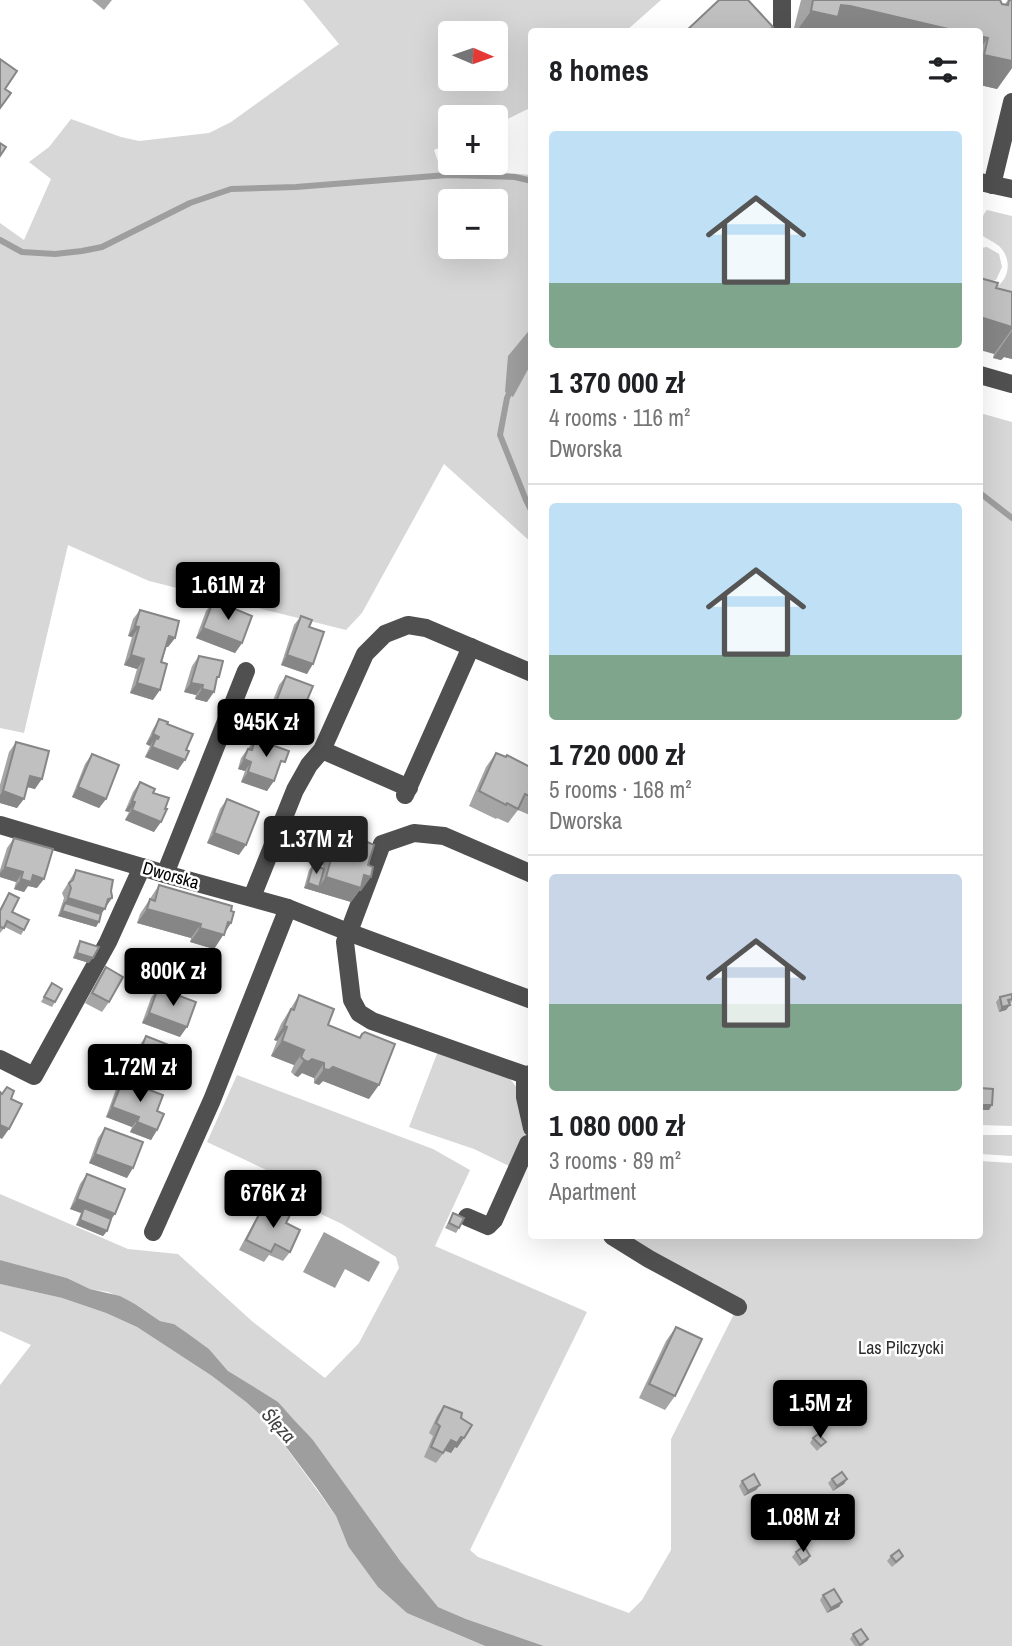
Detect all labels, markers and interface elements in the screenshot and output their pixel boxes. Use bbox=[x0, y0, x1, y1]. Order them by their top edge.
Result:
north arrow bbox=[438, 21, 508, 91]
map controls bbox=[438, 21, 508, 259]
text: 8 homes bbox=[549, 50, 649, 90]
icon: filters bbox=[924, 51, 962, 89]
button: + bbox=[438, 105, 508, 175]
icon: home bbox=[693, 177, 819, 303]
button: − bbox=[438, 189, 508, 259]
text: 1 370 000 zł bbox=[549, 362, 684, 402]
text: 4 rooms · 116 m² bbox=[549, 402, 690, 433]
text: Dworska bbox=[549, 433, 622, 464]
icon: home bbox=[693, 549, 819, 675]
pin: 1.61M zł bbox=[156, 562, 300, 622]
text: 1.61M zł bbox=[192, 569, 264, 600]
pin: 945K zł bbox=[201, 700, 331, 759]
text: 945K zł bbox=[234, 706, 299, 737]
text: 1 720 000 zł bbox=[549, 734, 684, 774]
text: 5 rooms · 168 m² bbox=[549, 774, 692, 805]
text: Dworska bbox=[549, 805, 622, 836]
pin: 1.37M zł bbox=[244, 816, 388, 876]
text: 1.37M zł bbox=[280, 823, 352, 854]
street label: Dworska bbox=[140, 855, 202, 895]
icon: home bbox=[693, 920, 819, 1046]
pin: 800K zł bbox=[108, 948, 238, 1008]
text: 800K zł bbox=[141, 955, 206, 986]
pin: 1.72M zł bbox=[68, 1044, 212, 1104]
text: 1.72M zł bbox=[104, 1051, 176, 1082]
text: 1 080 000 zł bbox=[549, 1105, 684, 1145]
text: 3 rooms · 89 m² bbox=[549, 1145, 681, 1176]
pin: 676K zł bbox=[208, 1170, 338, 1230]
text: Apartment bbox=[549, 1176, 636, 1207]
text: 676K zł bbox=[241, 1177, 306, 1208]
park label: Las Pilczycki bbox=[858, 1335, 944, 1360]
pin: 1.5M zł bbox=[755, 1380, 885, 1440]
text: 1.5M zł bbox=[789, 1387, 851, 1418]
water label: Ślęza bbox=[256, 1402, 302, 1448]
pin: 1.08M zł bbox=[731, 1494, 875, 1554]
text: 1.08M zł bbox=[767, 1501, 839, 1532]

